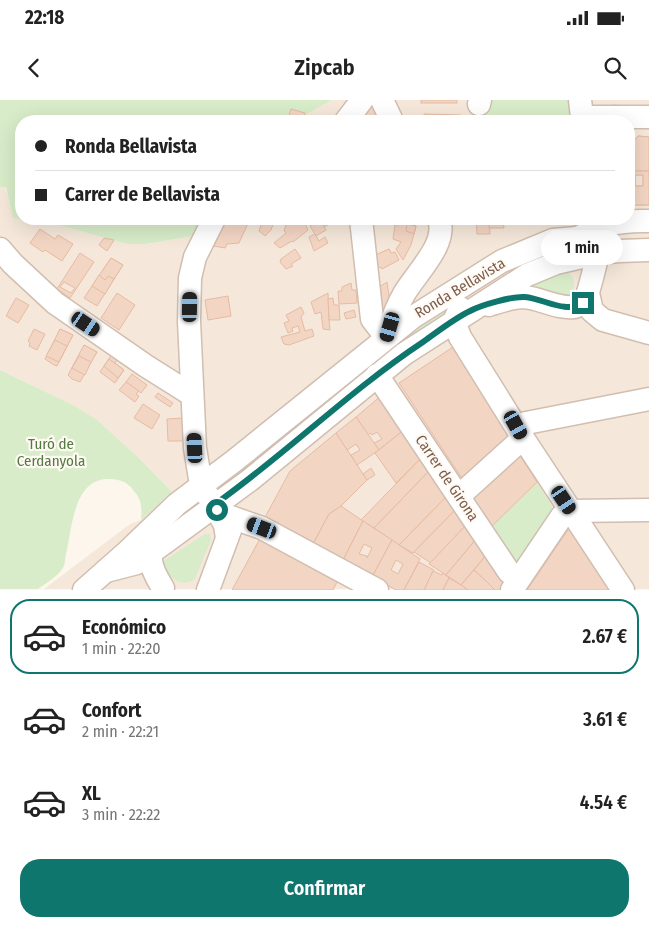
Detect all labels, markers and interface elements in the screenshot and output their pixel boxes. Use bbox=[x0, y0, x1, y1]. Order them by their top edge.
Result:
text: 22:18 bbox=[25, 6, 64, 29]
icon: back bbox=[20, 54, 48, 82]
text: Zipcab bbox=[294, 54, 355, 81]
icon: search bbox=[601, 54, 629, 82]
text: Ronda Bellavista bbox=[65, 135, 197, 158]
text: Carrer de Bellavista bbox=[65, 183, 220, 206]
callout: 1 min bbox=[542, 230, 624, 266]
text: 1 min bbox=[565, 238, 599, 257]
street label: Ronda Bellavista bbox=[412, 254, 508, 322]
car bbox=[182, 292, 197, 322]
route end bbox=[572, 292, 594, 314]
car bbox=[69, 309, 102, 339]
car bbox=[378, 311, 401, 343]
car bbox=[502, 408, 529, 442]
street label: Carrer de Girona bbox=[411, 431, 483, 525]
car bbox=[186, 433, 203, 463]
park label: Turó de Cerdanyola bbox=[17, 435, 85, 470]
car bbox=[549, 483, 578, 517]
route start bbox=[206, 499, 228, 521]
car bbox=[245, 516, 278, 540]
icon: car bbox=[22, 614, 67, 659]
text: Económico bbox=[82, 616, 166, 639]
text: 2.67 € bbox=[583, 625, 627, 648]
text: 1 min · 22:20 bbox=[82, 639, 161, 658]
icon: car bbox=[22, 697, 67, 742]
text: Confort bbox=[82, 699, 142, 722]
text: 3.61 € bbox=[583, 708, 627, 731]
text: 2 min · 22:21 bbox=[82, 722, 159, 741]
icon: car bbox=[22, 780, 67, 825]
text: XL bbox=[82, 782, 101, 805]
text: 4.54 € bbox=[580, 791, 627, 814]
text: 3 min · 22:22 bbox=[82, 805, 160, 824]
button: Confirmar bbox=[20, 859, 629, 917]

